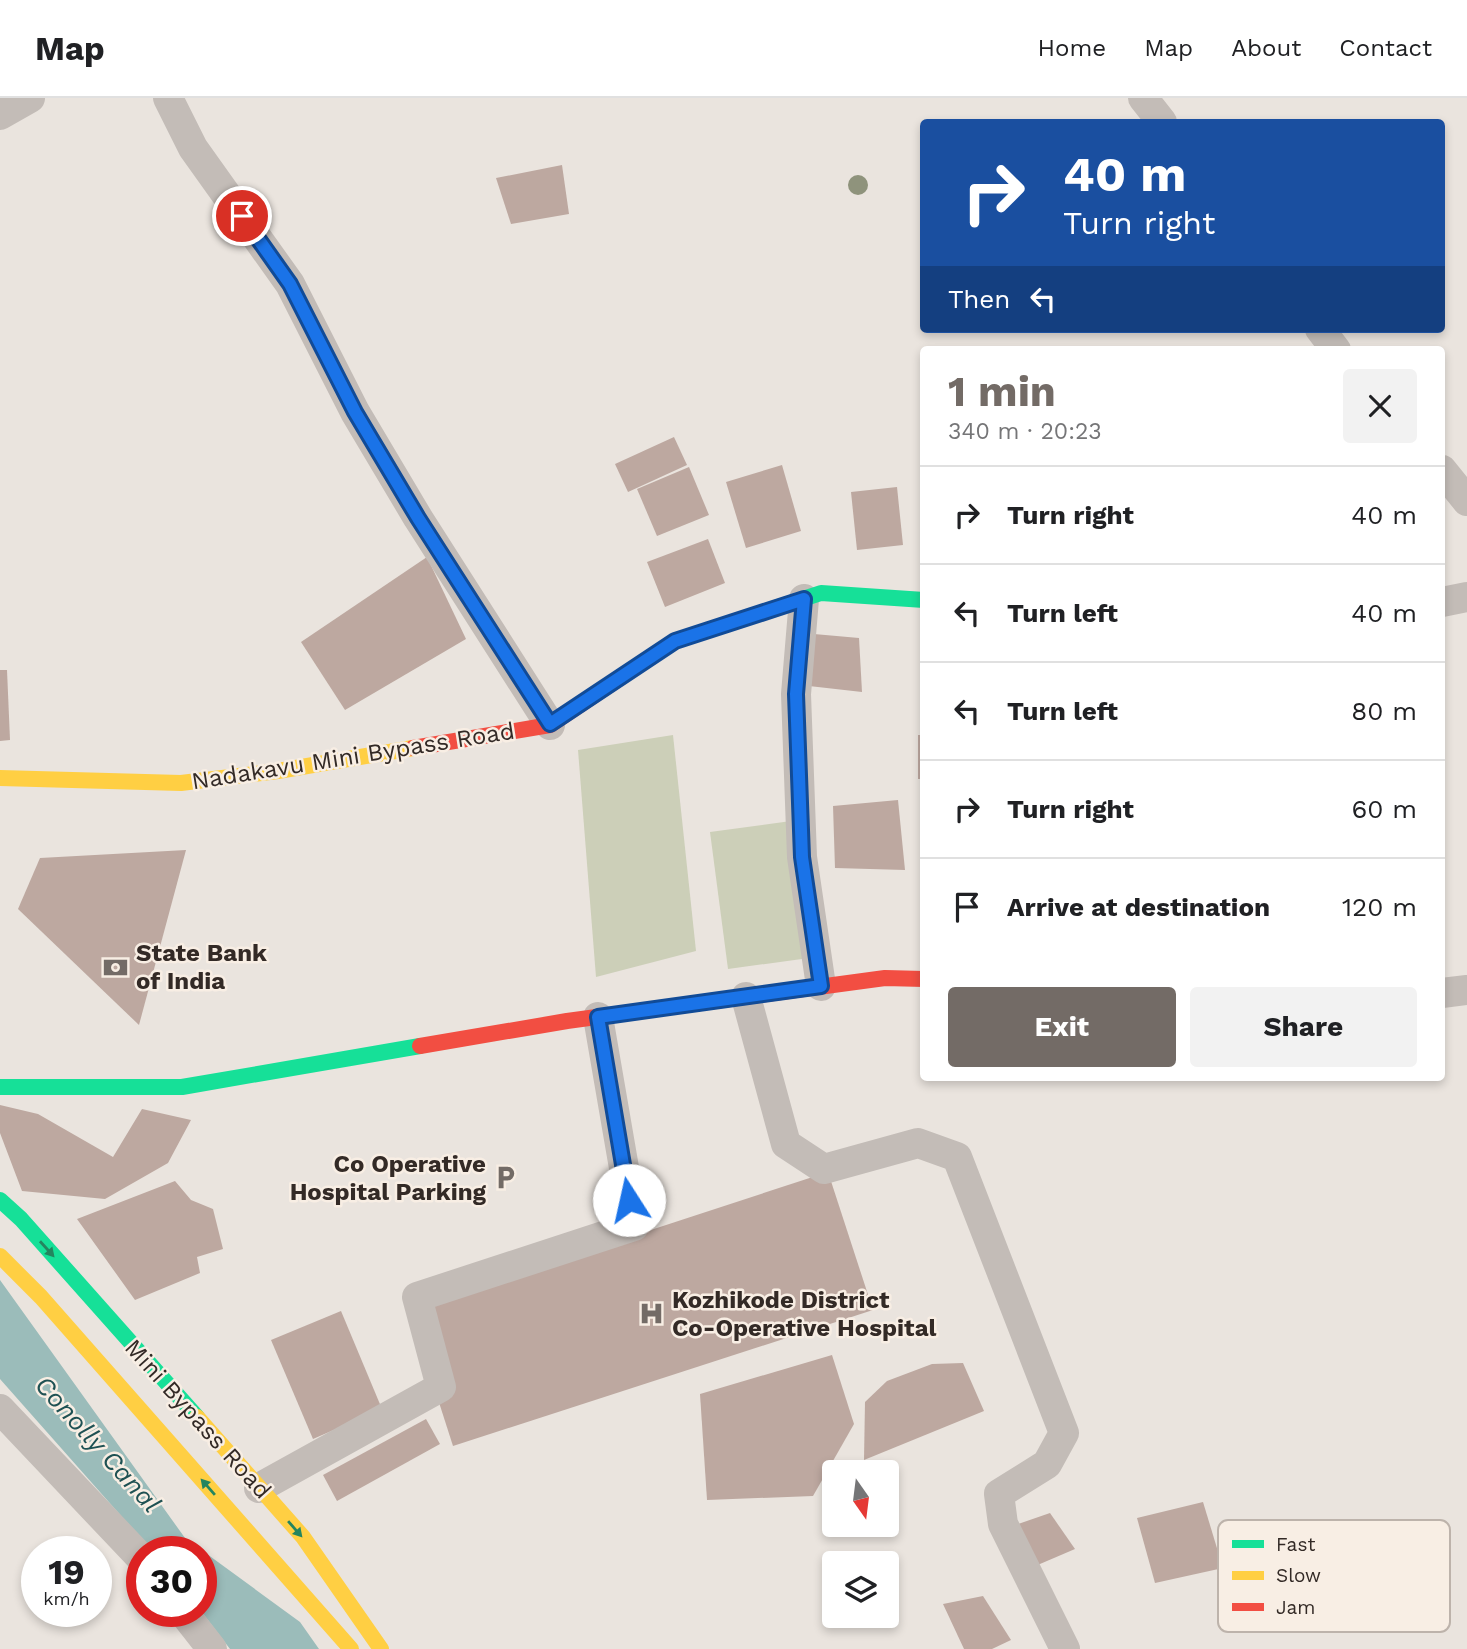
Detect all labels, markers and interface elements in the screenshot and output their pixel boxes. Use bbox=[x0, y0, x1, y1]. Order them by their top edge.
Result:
text: Map bbox=[35, 29, 105, 68]
text: Home bbox=[1038, 34, 1106, 62]
text: Map bbox=[1144, 34, 1193, 62]
text: About bbox=[1231, 34, 1301, 62]
text: Contact bbox=[1339, 34, 1432, 62]
text: 40 m bbox=[1063, 145, 1186, 203]
icon: right bbox=[948, 147, 1039, 238]
pin bbox=[212, 186, 272, 246]
icon: arrive bbox=[223, 197, 261, 235]
text: Turn right bbox=[1063, 204, 1215, 242]
icon: left bbox=[1024, 280, 1062, 318]
text: Then bbox=[948, 284, 1010, 314]
text: 1 min bbox=[948, 367, 1056, 416]
button: close bbox=[1343, 369, 1417, 443]
text: 340 m · 20:23 bbox=[948, 418, 1102, 445]
icon: right bbox=[948, 496, 986, 534]
text: Turn right bbox=[1007, 500, 1134, 530]
text: 40 m bbox=[1351, 500, 1417, 530]
icon: left bbox=[948, 594, 986, 632]
text: Turn left bbox=[1007, 598, 1118, 628]
text: 40 m bbox=[1351, 598, 1417, 628]
icon: left bbox=[948, 692, 986, 730]
text: Turn left bbox=[1007, 696, 1118, 726]
text: 80 m bbox=[1351, 696, 1417, 726]
street label: Nadakavu Mini Bypass Road bbox=[189, 717, 517, 795]
icon: right bbox=[948, 790, 986, 828]
text: Turn right bbox=[1007, 794, 1134, 824]
text: 60 m bbox=[1351, 794, 1417, 824]
icon: arrive bbox=[948, 888, 986, 926]
text: Arrive at destination bbox=[1007, 892, 1270, 922]
text: 120 m bbox=[1342, 892, 1417, 922]
place label: State Bank of India bbox=[136, 939, 267, 995]
bank icon: State Bank of India bbox=[102, 953, 130, 981]
button: Exit bbox=[948, 987, 1176, 1067]
button: Share bbox=[1190, 987, 1417, 1067]
place label: Co Operative Hospital Parking bbox=[290, 1150, 487, 1206]
position arrow bbox=[592, 1163, 666, 1237]
parking icon: Co Operative Hospital Parking bbox=[492, 1164, 520, 1192]
one-way arrow bbox=[39, 1240, 55, 1258]
place label: Kozhikode District Co-Operative Hospital bbox=[672, 1286, 937, 1342]
hospital icon: Kozhikode District Co-Operative Hospital bbox=[638, 1300, 666, 1328]
street label: Mini Bypass Road bbox=[119, 1333, 277, 1505]
water label: Conolly Canal bbox=[29, 1370, 167, 1518]
north arrow bbox=[822, 1460, 900, 1536]
map controls bbox=[822, 1460, 899, 1628]
one-way arrow bbox=[201, 1479, 216, 1496]
legend bbox=[1218, 1520, 1450, 1632]
one-way arrow bbox=[287, 1521, 302, 1538]
text: Fast bbox=[1276, 1533, 1315, 1556]
speed limit sign: 30 bbox=[126, 1536, 217, 1627]
text: 19 bbox=[48, 1551, 85, 1593]
button: layers bbox=[822, 1551, 899, 1628]
text: Slow bbox=[1276, 1564, 1321, 1587]
text: km/h bbox=[43, 1588, 90, 1609]
text: Jam bbox=[1276, 1596, 1315, 1619]

